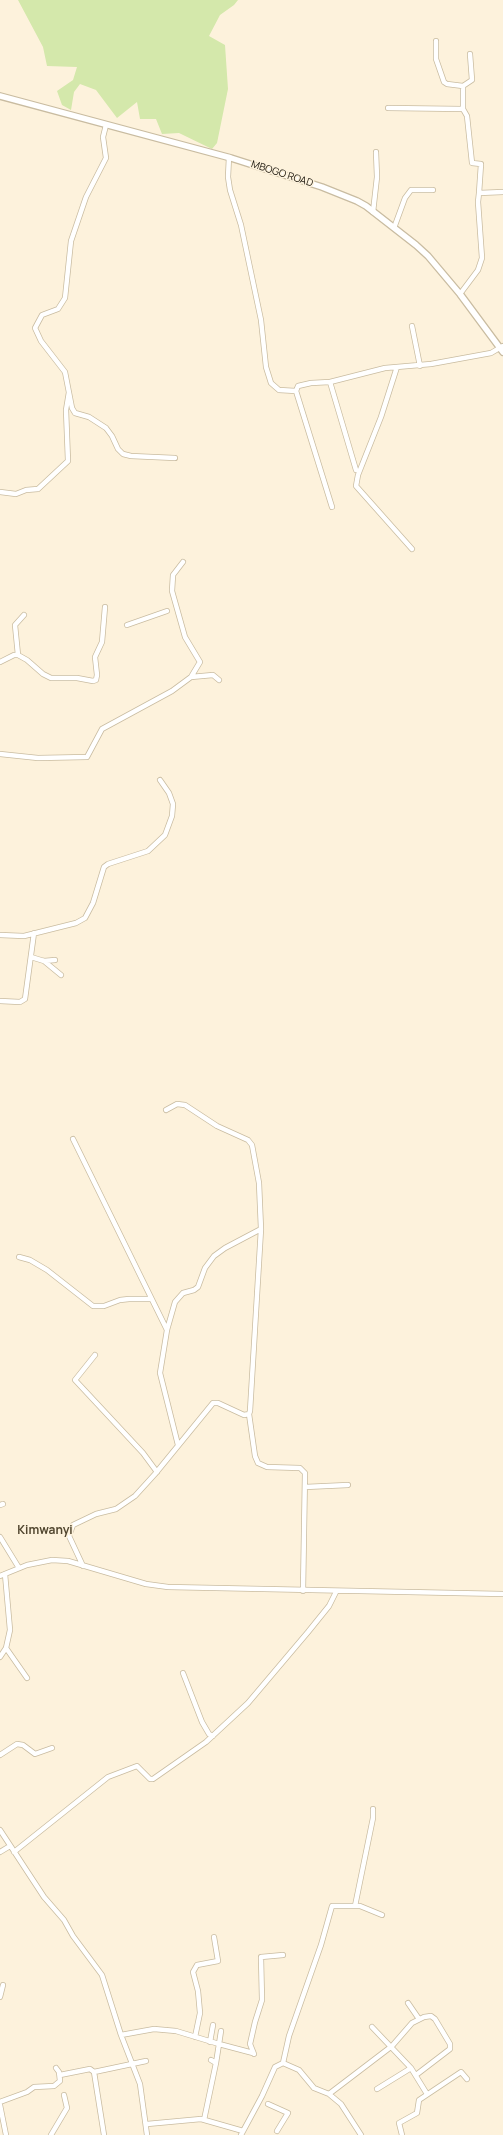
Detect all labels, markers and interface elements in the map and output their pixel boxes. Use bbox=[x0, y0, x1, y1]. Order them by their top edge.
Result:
street label: MBOGO ROAD bbox=[250, 158, 314, 190]
district label: Kimwanyi bbox=[17, 1524, 73, 1538]

